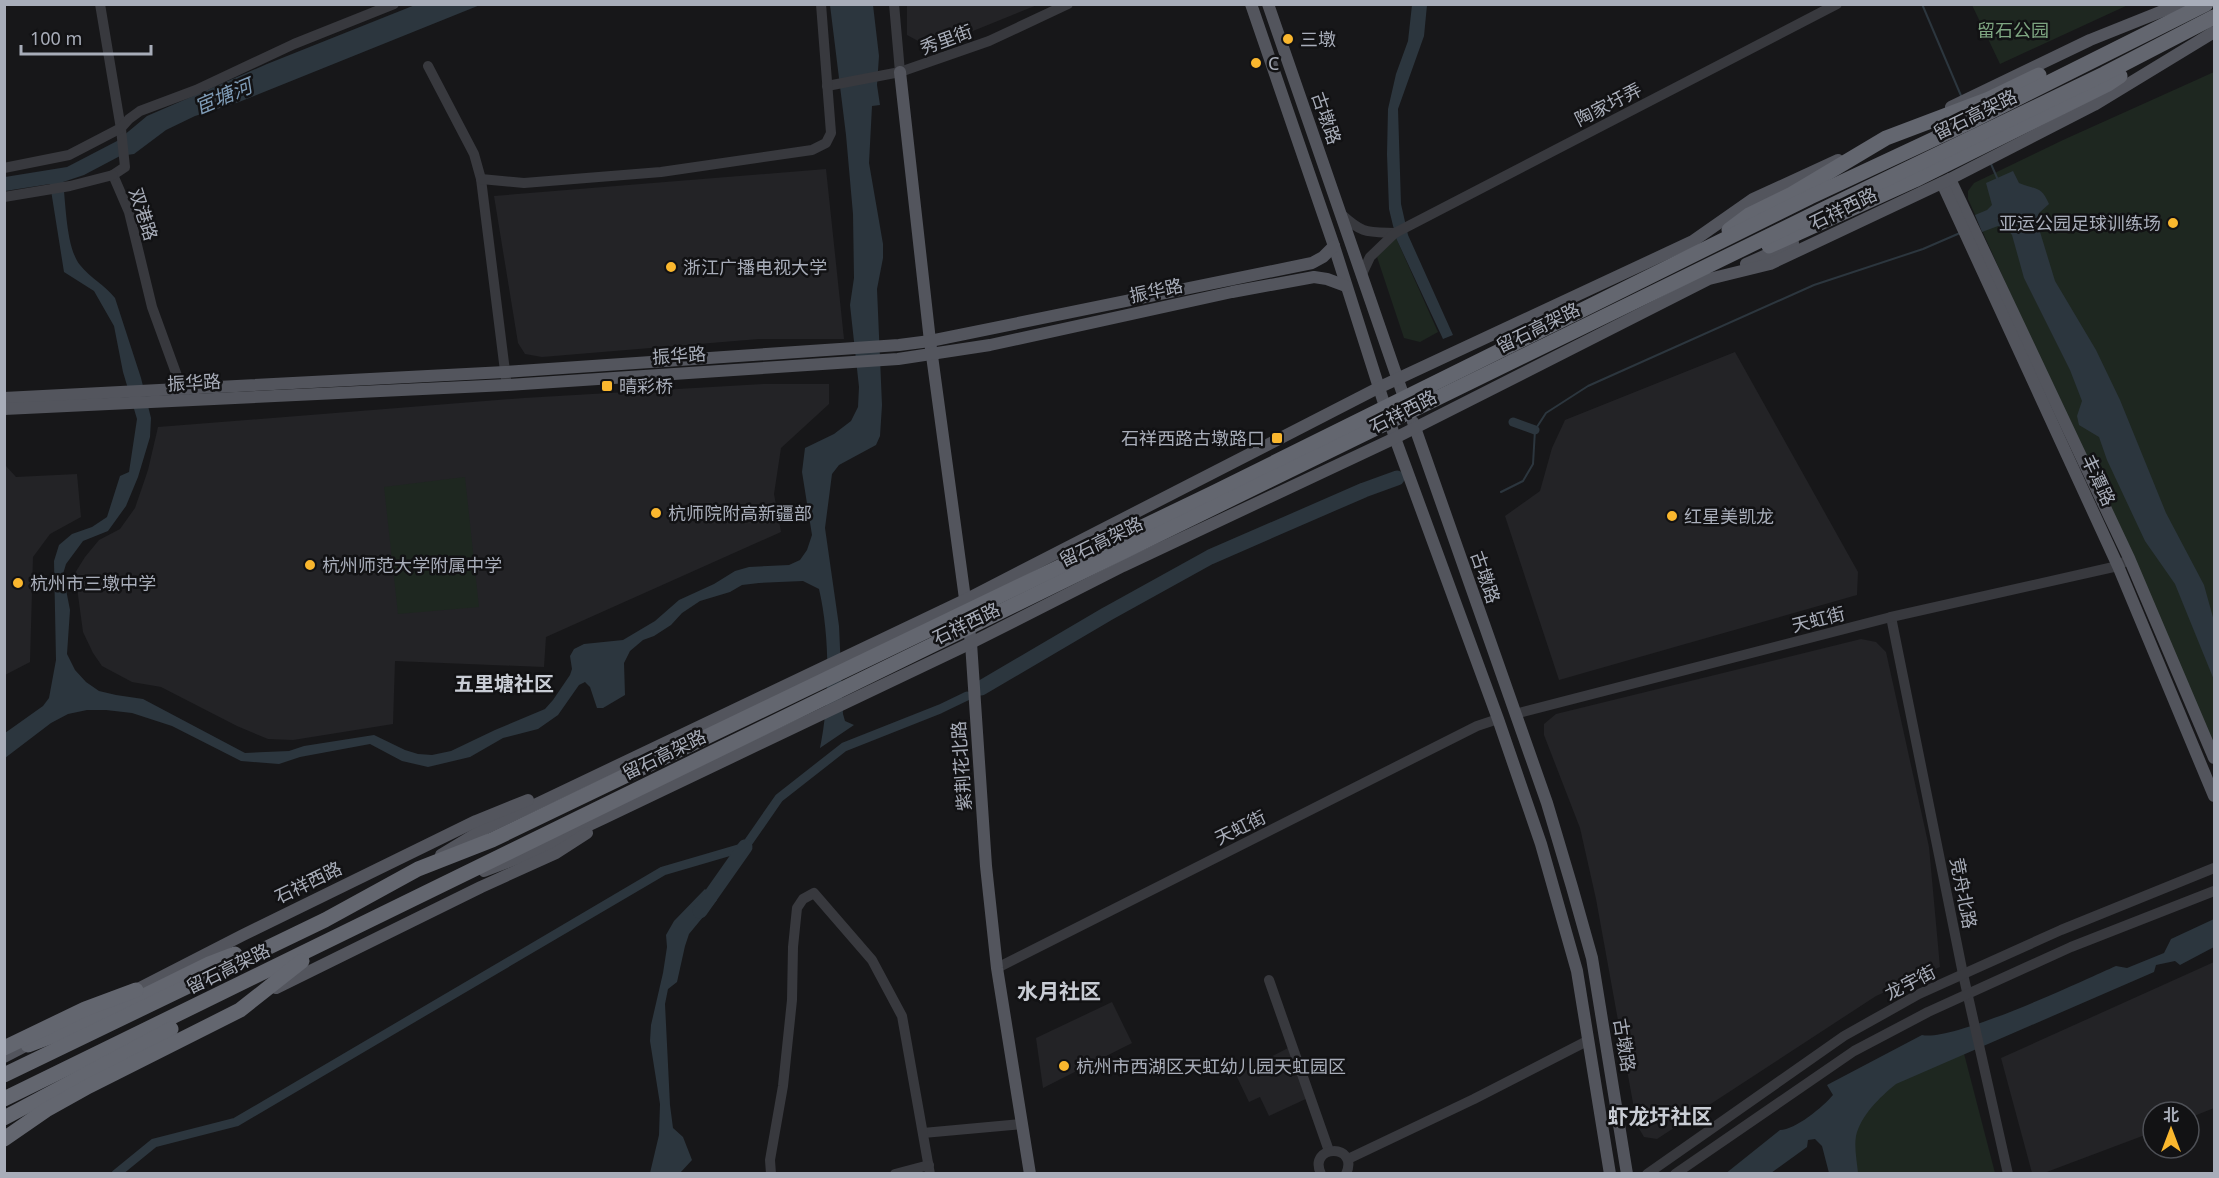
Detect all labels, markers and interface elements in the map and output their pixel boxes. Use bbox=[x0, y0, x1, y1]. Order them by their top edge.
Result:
scale bar bbox=[21, 18, 152, 56]
street label: 秀里街 bbox=[917, 18, 975, 60]
park label: 留石公园 bbox=[1977, 18, 2049, 42]
text: 100 m bbox=[30, 26, 82, 50]
place label: 三墩 bbox=[1300, 27, 1336, 51]
marker: 三墩 bbox=[1281, 32, 1295, 46]
place label: C bbox=[1268, 51, 1279, 75]
marker: C bbox=[1249, 56, 1263, 70]
water label: 宦塘河 bbox=[190, 70, 260, 120]
street label: 陶家圩弄 bbox=[1570, 77, 1646, 131]
street label: 留石高架路 bbox=[1929, 83, 2021, 145]
street label: 古墩路 bbox=[1307, 89, 1347, 147]
street label: 石祥西路 bbox=[1805, 181, 1881, 235]
street label: 双港路 bbox=[124, 185, 164, 243]
place label: 亚运公园足球训练场 bbox=[1999, 211, 2161, 235]
marker: 亚运公园足球训练场 bbox=[2166, 216, 2180, 230]
place label: 浙江广播电视大学 bbox=[683, 255, 827, 279]
marker: 浙江广播电视大学 bbox=[664, 260, 678, 274]
street label: 振华路 bbox=[1127, 273, 1185, 307]
street label: 留石高架路 bbox=[1492, 296, 1584, 358]
street label: 振华路 bbox=[651, 341, 707, 369]
street label: 振华路 bbox=[166, 369, 222, 395]
place label: 晴彩桥 bbox=[619, 374, 673, 398]
marker: 晴彩桥 bbox=[600, 379, 614, 393]
street label: 石祥西路 bbox=[1365, 384, 1441, 438]
place label: 石祥西路古墩路口 bbox=[1121, 426, 1265, 450]
marker: 石祥西路古墩路口 bbox=[1270, 431, 1284, 445]
street label: 丰潭路 bbox=[2077, 450, 2121, 510]
place label: 杭师院附高新疆部 bbox=[668, 501, 812, 525]
place label: 红星美凯龙 bbox=[1684, 504, 1774, 528]
marker: 杭师院附高新疆部 bbox=[649, 506, 663, 520]
marker: 红星美凯龙 bbox=[1665, 509, 1679, 523]
street label: 留石高架路 bbox=[1055, 510, 1147, 572]
street label: 古墩路 bbox=[1466, 548, 1506, 606]
place label: 杭州师范大学附属中学 bbox=[322, 553, 502, 577]
marker: 杭州师范大学附属中学 bbox=[303, 558, 317, 572]
place label: 杭州市三墩中学 bbox=[30, 571, 156, 595]
marker: 杭州市三墩中学 bbox=[11, 576, 25, 590]
street label: 石祥西路 bbox=[928, 596, 1004, 650]
street label: 天虹街 bbox=[1789, 601, 1847, 637]
district label: 五里塘社区 bbox=[454, 670, 554, 697]
street label: 紫荆花北路 bbox=[946, 720, 976, 812]
street label: 留石高架路 bbox=[618, 723, 710, 785]
street label: 天虹街 bbox=[1210, 804, 1270, 850]
street label: 石祥西路 bbox=[270, 855, 346, 909]
street label: 竞舟北路 bbox=[1945, 855, 1983, 931]
street label: 留石高架路 bbox=[182, 937, 274, 999]
street label: 龙宇街 bbox=[1880, 959, 1940, 1005]
district label: 水月社区 bbox=[1017, 977, 1101, 1005]
street label: 古墩路 bbox=[1609, 1016, 1641, 1074]
place label: 杭州市西湖区天虹幼儿园天虹园区 bbox=[1076, 1054, 1346, 1078]
marker: 杭州市西湖区天虹幼儿园天虹园区 bbox=[1057, 1059, 1071, 1073]
north arrow bbox=[2141, 1100, 2201, 1160]
district label: 虾龙圩社区 bbox=[1608, 1102, 1713, 1130]
text: 北 bbox=[2163, 1104, 2179, 1126]

